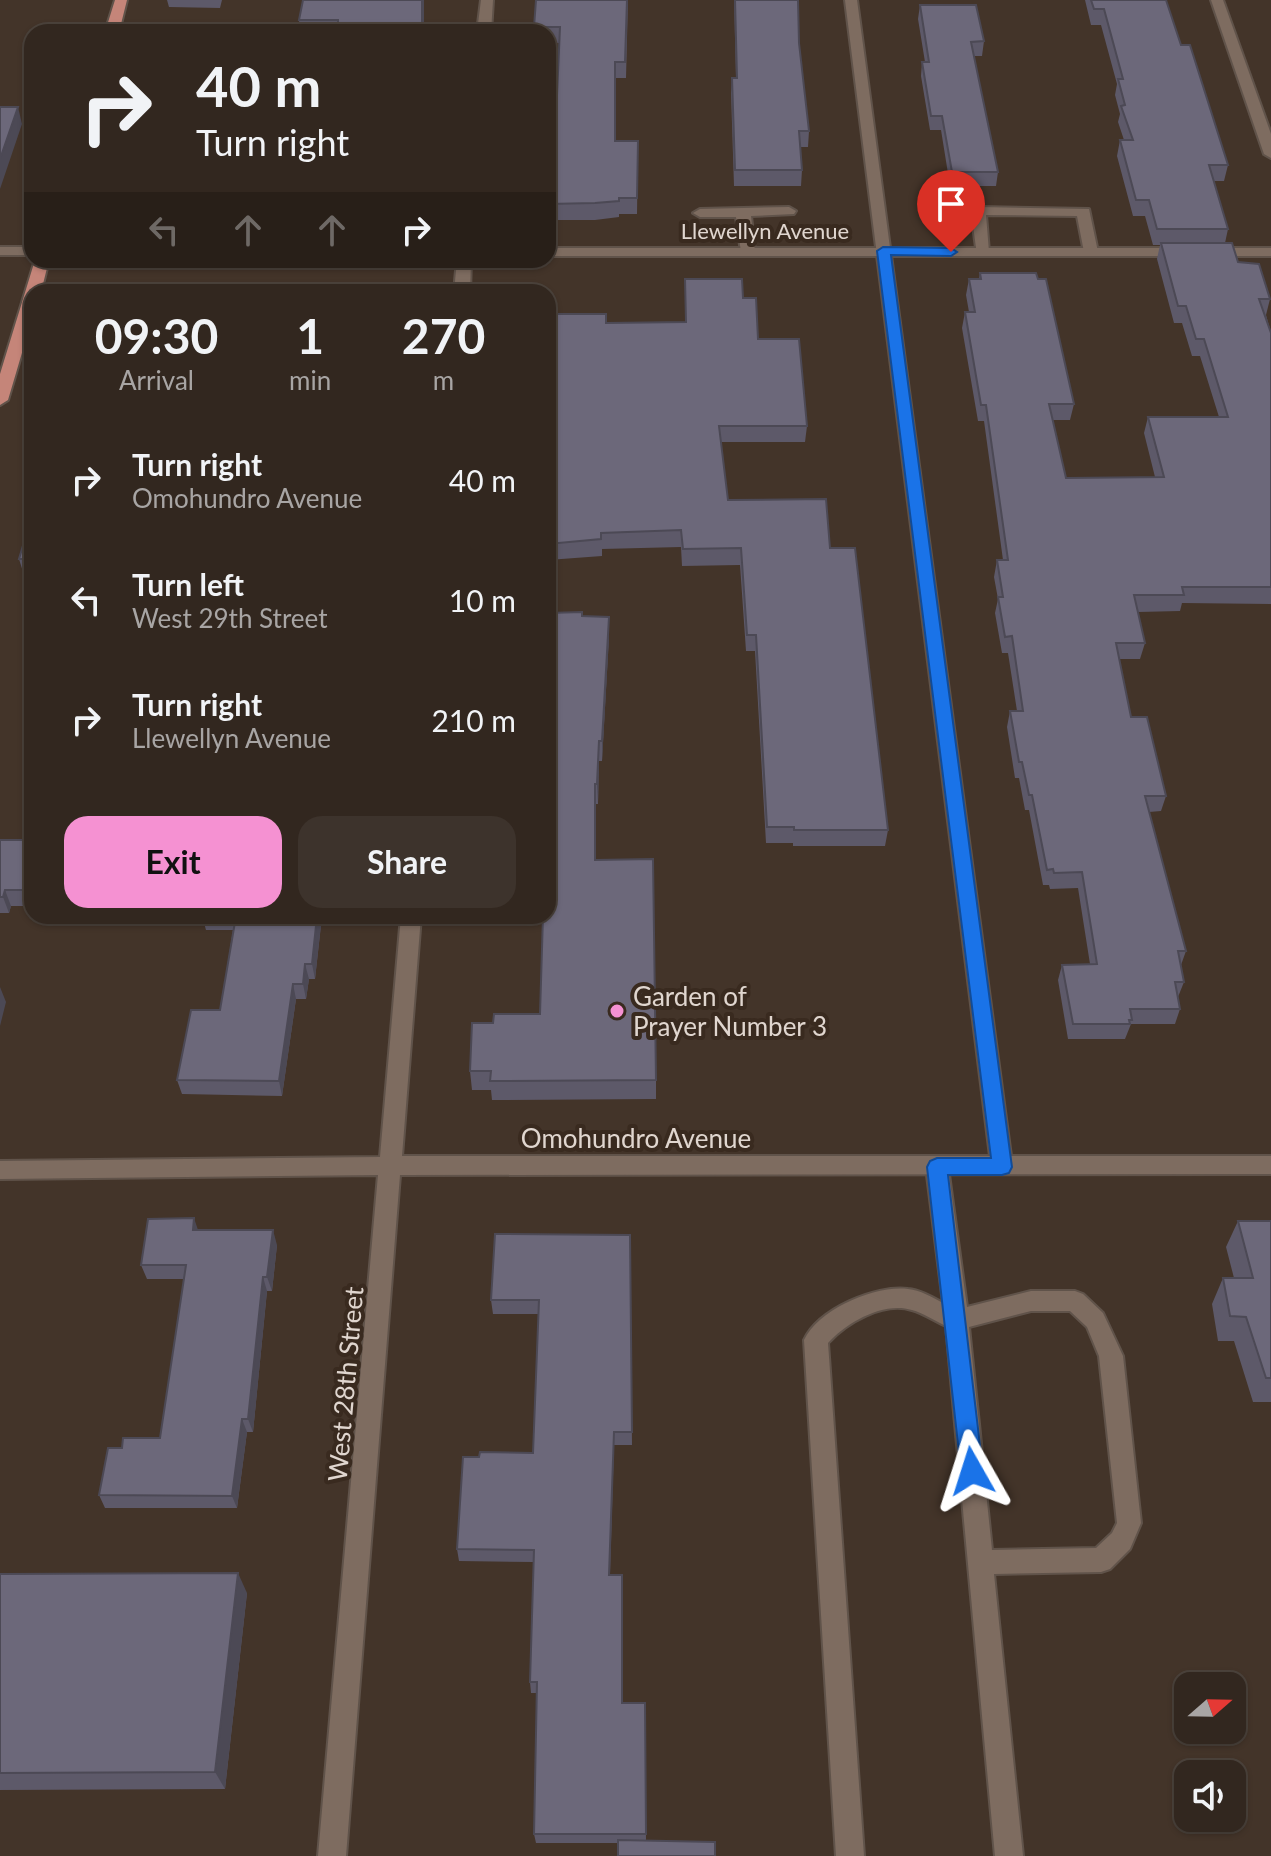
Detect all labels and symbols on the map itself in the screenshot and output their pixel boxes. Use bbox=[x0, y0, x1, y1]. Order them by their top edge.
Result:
pin bbox=[917, 170, 985, 252]
street label: Llewellyn Avenue bbox=[681, 217, 849, 244]
place label: Garden of Prayer Number 3 bbox=[633, 980, 827, 1042]
marker: Garden of Prayer Number 3 bbox=[608, 1002, 626, 1020]
street label: Omohundro Avenue bbox=[521, 1122, 751, 1154]
street label: West 28th Street bbox=[321, 1285, 370, 1483]
position arrow bbox=[930, 1429, 1014, 1513]
north arrow bbox=[1174, 1672, 1246, 1744]

